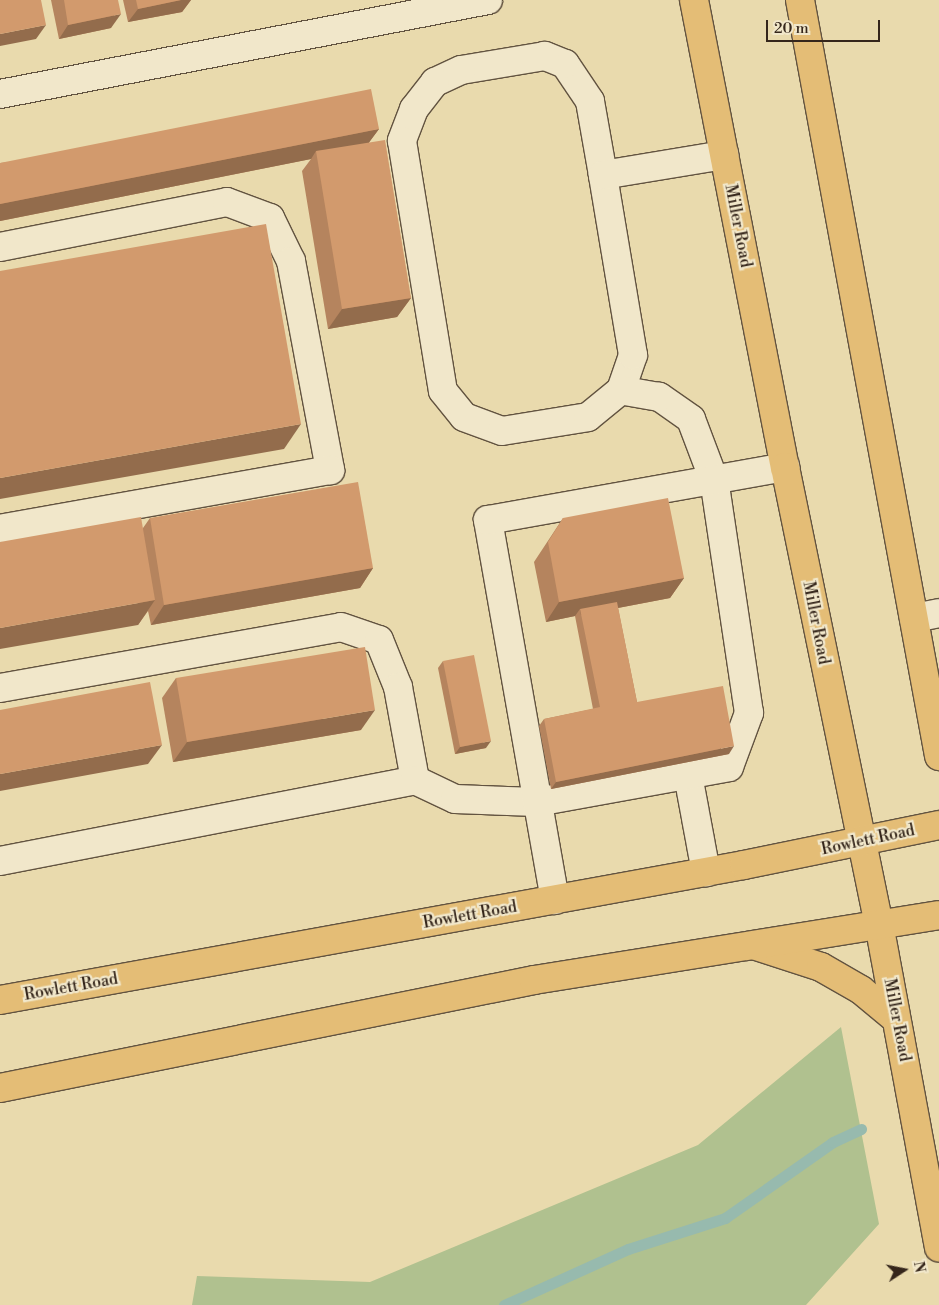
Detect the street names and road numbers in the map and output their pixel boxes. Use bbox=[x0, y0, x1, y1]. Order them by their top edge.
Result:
street label: Miller Road bbox=[721, 183, 755, 269]
street label: Miller Road bbox=[799, 580, 833, 666]
street label: Rowlett Road bbox=[819, 821, 917, 859]
street label: Rowlett Road bbox=[421, 897, 519, 933]
street label: Rowlett Road bbox=[22, 969, 120, 1005]
street label: Miller Road bbox=[880, 977, 914, 1063]

